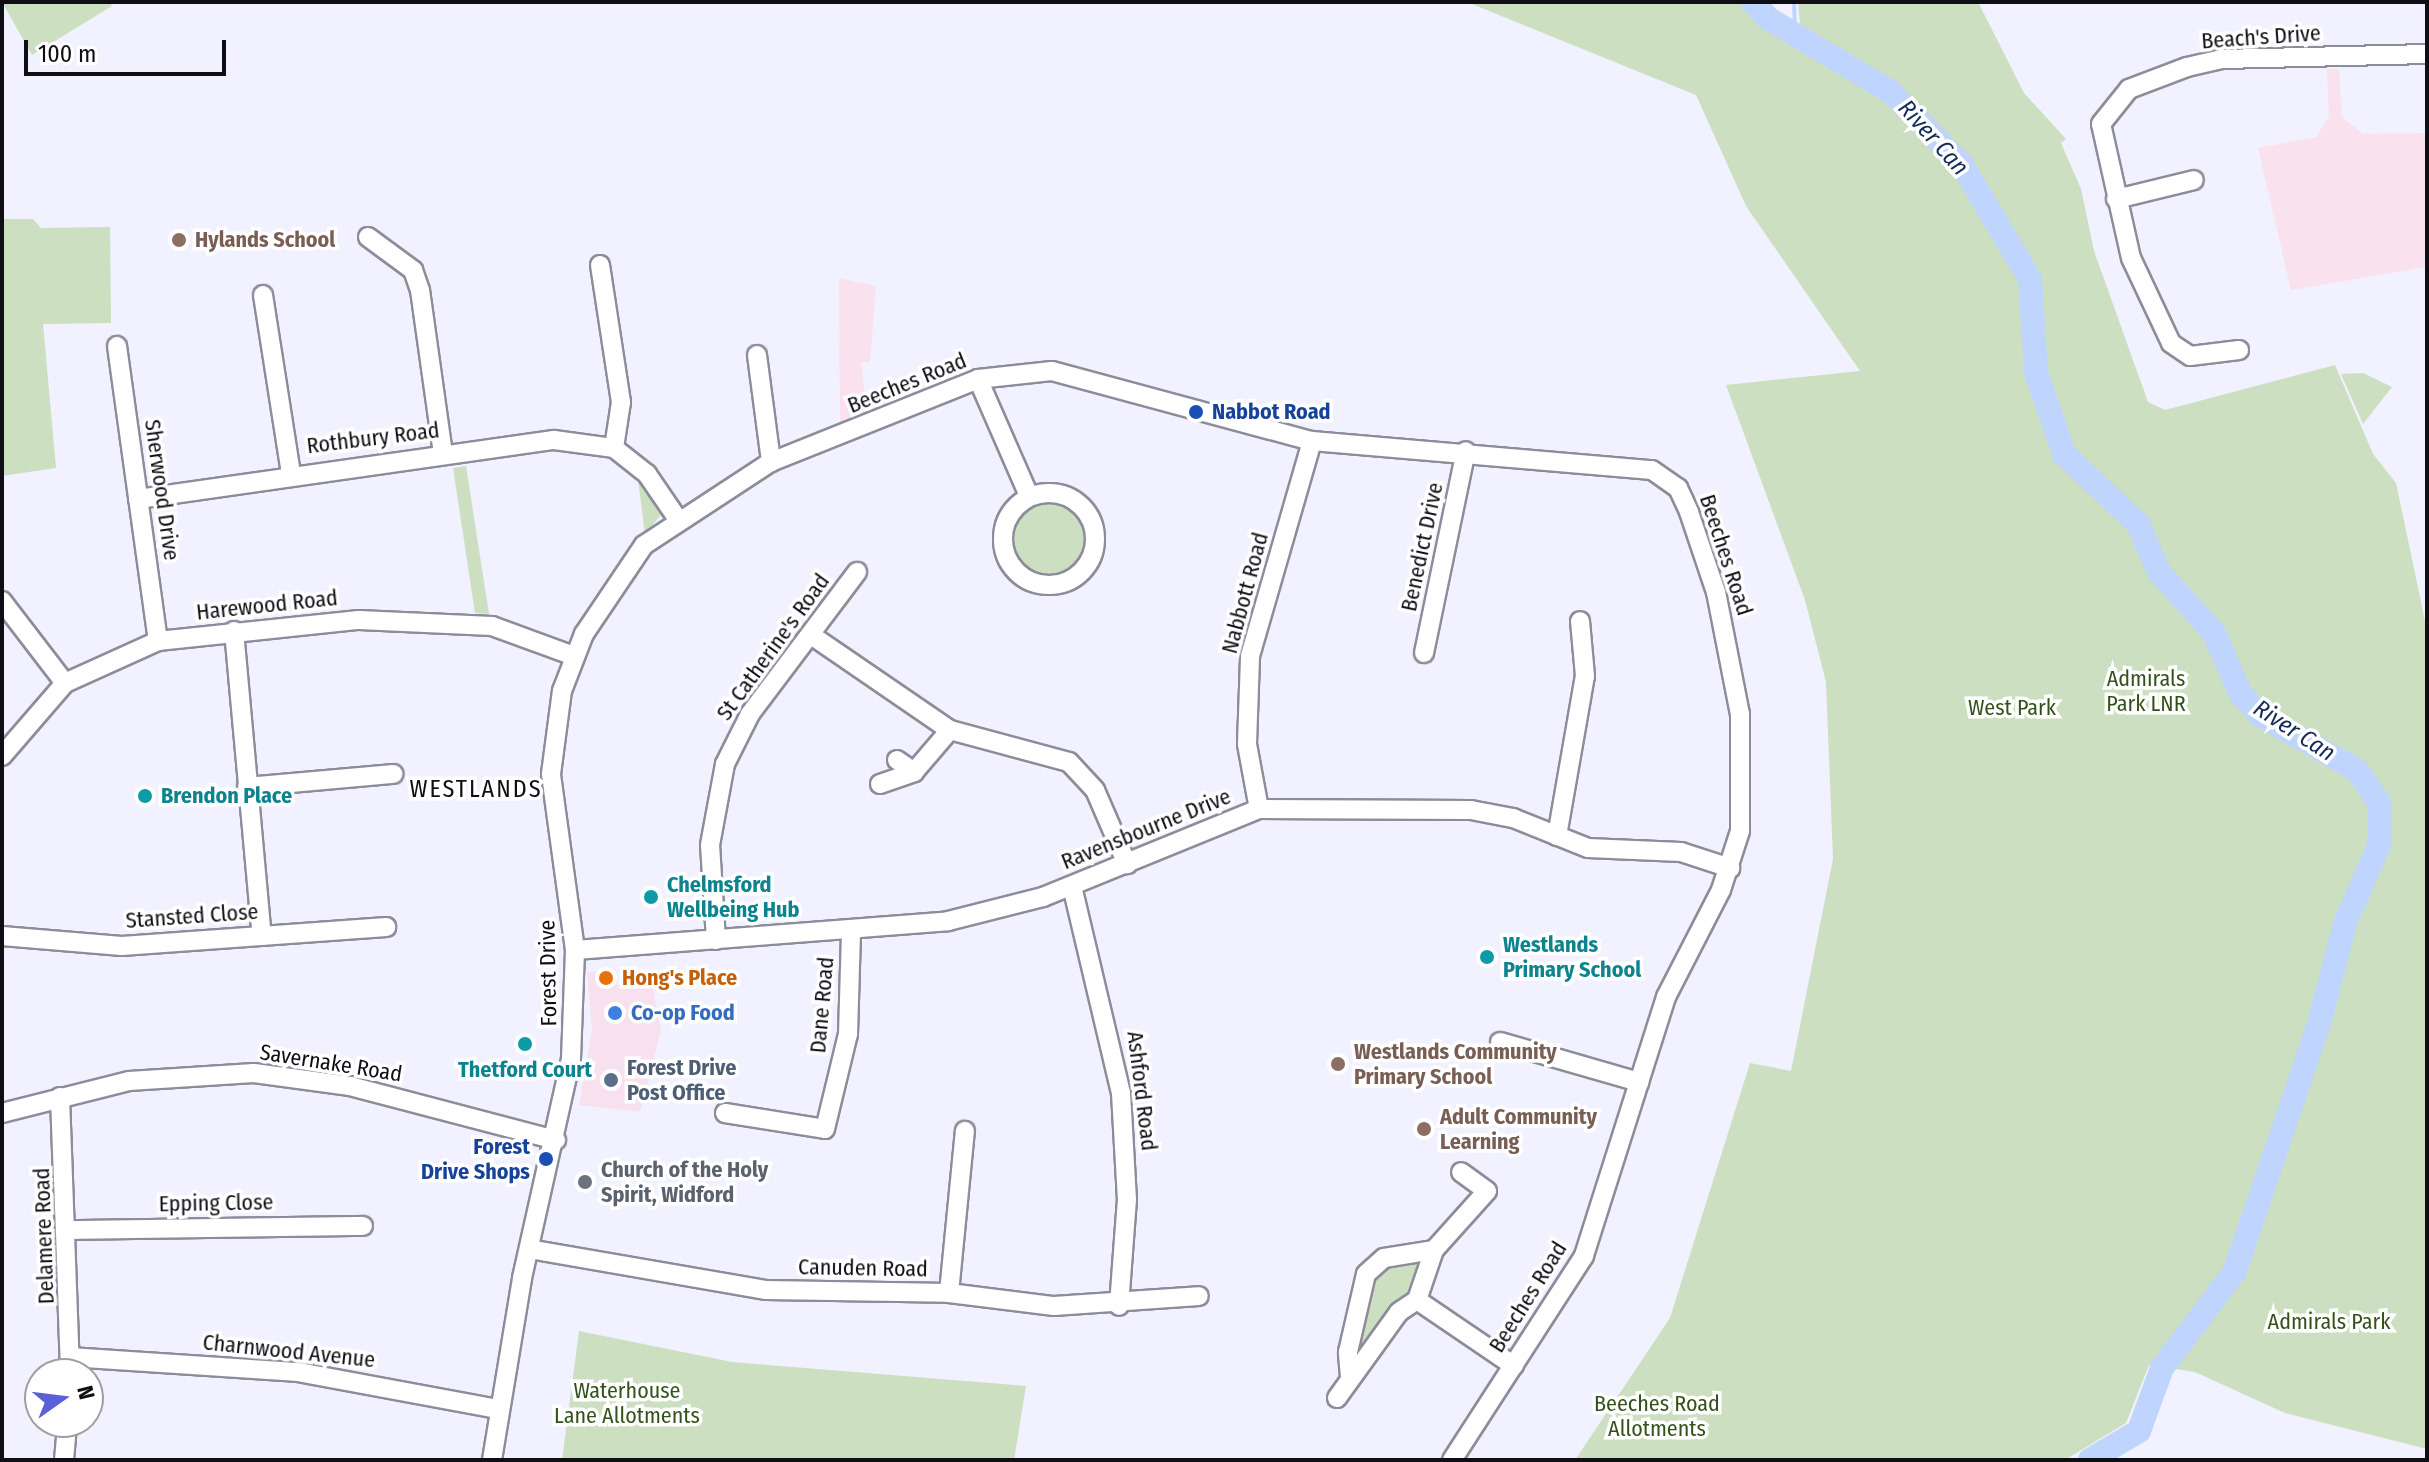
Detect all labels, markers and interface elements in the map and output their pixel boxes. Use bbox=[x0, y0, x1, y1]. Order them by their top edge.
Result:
street label: Beach's Drive bbox=[2200, 20, 2322, 54]
scale bar bbox=[28, 24, 230, 74]
text: 100 m bbox=[38, 40, 96, 68]
water label: River Can bbox=[1892, 94, 1974, 182]
place label: Hylands School bbox=[195, 227, 335, 253]
marker: Hylands School bbox=[170, 231, 188, 249]
street label: Beeches Road bbox=[844, 347, 970, 419]
place label: Nabbot Road bbox=[1212, 399, 1331, 425]
marker: Nabbot Road bbox=[1187, 403, 1205, 421]
street label: Rothbury Road bbox=[305, 417, 441, 459]
street label: Sherwood Drive bbox=[139, 418, 185, 562]
street label: Benedict Drive bbox=[1395, 480, 1449, 614]
street label: Beeches Road bbox=[1694, 491, 1758, 619]
street label: Nabbott Road bbox=[1216, 530, 1274, 656]
street label: St Catherine's Road bbox=[711, 569, 835, 725]
street label: Harewood Road bbox=[195, 584, 339, 626]
park label: Admirals Park LNR bbox=[2106, 665, 2186, 716]
water label: River Can bbox=[2248, 694, 2340, 768]
park label: West Park bbox=[1968, 695, 2056, 721]
district label: WESTLANDS bbox=[409, 776, 543, 804]
place label: Brendon Place bbox=[161, 783, 292, 809]
street label: Ravensbourne Drive bbox=[1057, 783, 1235, 875]
marker: Brendon Place bbox=[136, 787, 154, 805]
place label: Chelmsford Wellbeing Hub bbox=[667, 871, 799, 922]
marker: Chelmsford Wellbeing Hub bbox=[642, 888, 660, 906]
street label: Stansted Close bbox=[125, 898, 259, 934]
street label: Forest Drive bbox=[534, 919, 562, 1027]
place label: Westlands Primary School bbox=[1503, 931, 1641, 982]
marker: Westlands Primary School bbox=[1478, 948, 1496, 966]
street label: Dane Road bbox=[805, 956, 839, 1054]
place label: Hong's Place bbox=[622, 965, 737, 991]
marker: Hong's Place bbox=[597, 969, 615, 987]
place label: Co-op Food bbox=[631, 1000, 735, 1026]
marker: Co-op Food bbox=[606, 1004, 624, 1022]
street label: Ashford Road bbox=[1122, 1030, 1162, 1152]
marker: Thetford Court bbox=[516, 1035, 534, 1053]
place label: Westlands Community Primary School bbox=[1354, 1038, 1557, 1090]
street label: Savernake Road bbox=[258, 1039, 404, 1087]
place label: Forest Drive Post Office bbox=[627, 1054, 736, 1106]
marker: Westlands Community Primary School bbox=[1329, 1055, 1347, 1073]
place label: Thetford Court bbox=[458, 1057, 592, 1083]
marker: Forest Drive Post Office bbox=[602, 1071, 620, 1089]
place label: Adult Community Learning bbox=[1440, 1103, 1597, 1154]
marker: Adult Community Learning bbox=[1415, 1120, 1433, 1138]
place label: Forest Drive Shops bbox=[421, 1133, 530, 1184]
marker: Forest Drive Shops bbox=[537, 1150, 555, 1168]
place label: Church of the Holy Spirit, Widford bbox=[601, 1156, 768, 1208]
street label: Delamere Road bbox=[28, 1167, 60, 1305]
marker: Church of the Holy Spirit, Widford bbox=[576, 1173, 594, 1191]
street label: Epping Close bbox=[158, 1189, 274, 1217]
street label: Beeches Road bbox=[1483, 1237, 1573, 1357]
street label: Canuden Road bbox=[798, 1254, 928, 1282]
park label: Admirals Park bbox=[2268, 1309, 2390, 1335]
street label: Charnwood Avenue bbox=[201, 1329, 377, 1373]
north arrow bbox=[24, 1358, 104, 1438]
park label: Waterhouse Lane Allotments bbox=[554, 1377, 700, 1428]
text: N bbox=[71, 1383, 101, 1402]
park label: Beeches Road Allotments bbox=[1594, 1390, 1720, 1442]

